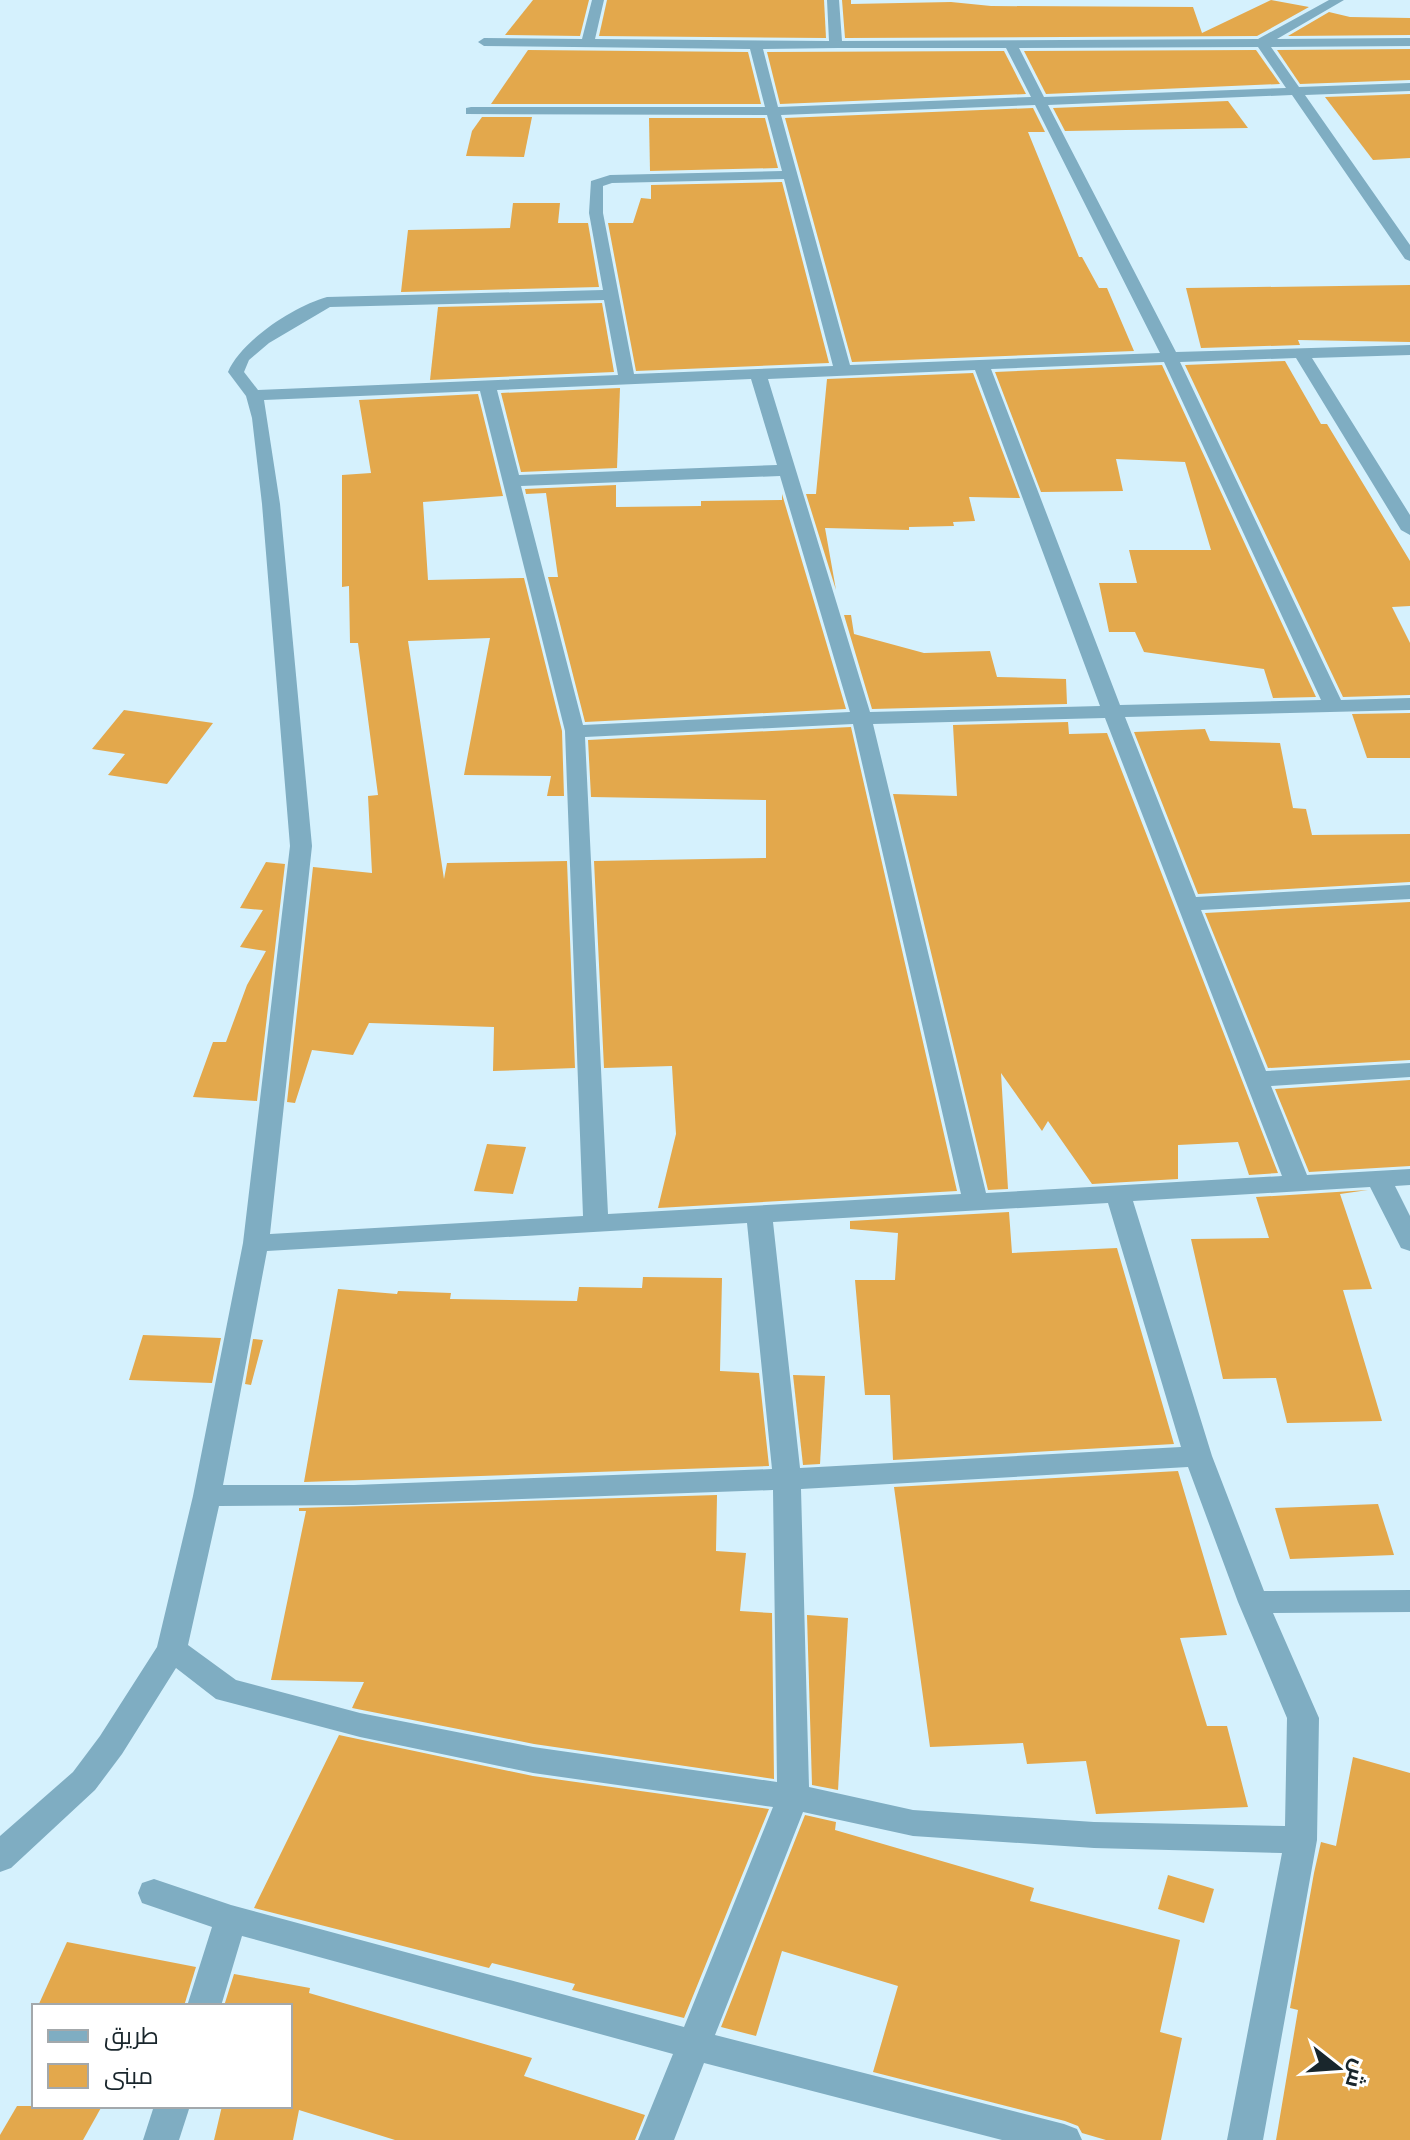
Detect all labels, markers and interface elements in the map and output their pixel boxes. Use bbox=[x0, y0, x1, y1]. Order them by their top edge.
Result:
legend bbox=[32, 2004, 292, 2108]
text: طريق bbox=[104, 2021, 159, 2051]
north arrow bbox=[1298, 2028, 1378, 2108]
text: ش bbox=[1340, 2056, 1374, 2091]
text: مبنى bbox=[104, 2061, 153, 2090]

